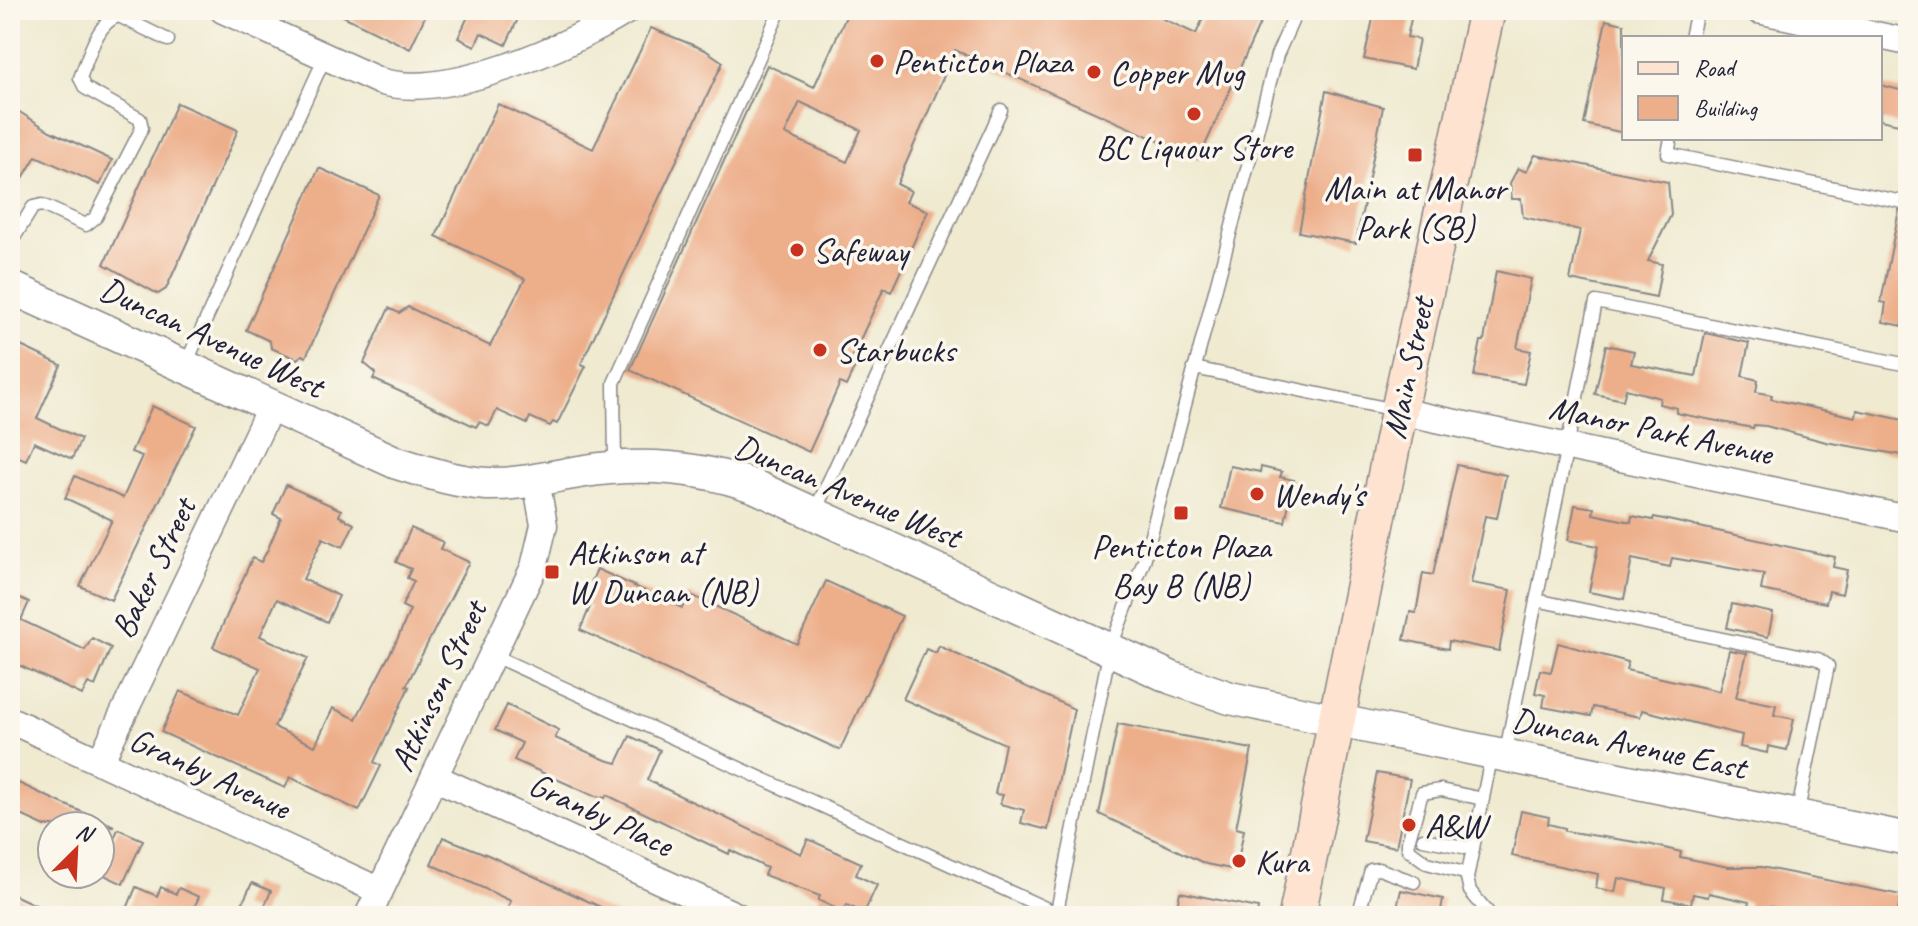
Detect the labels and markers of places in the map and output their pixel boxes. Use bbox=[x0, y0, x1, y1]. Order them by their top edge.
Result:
place label: Penticton Plaza bbox=[893, 40, 1075, 83]
place label: Copper Mug bbox=[1110, 51, 1246, 94]
marker: Penticton Plaza bbox=[868, 52, 886, 70]
marker: Copper Mug bbox=[1085, 63, 1103, 81]
marker: BC Liquour Store bbox=[1185, 105, 1203, 123]
place label: BC Liquour Store bbox=[1096, 126, 1294, 169]
marker: Main at Manor Park (SB) bbox=[1406, 146, 1424, 164]
place label: Main at Manor Park (SB) bbox=[1324, 167, 1510, 249]
place label: Safeway bbox=[813, 229, 912, 272]
marker: Safeway bbox=[788, 241, 806, 259]
place label: Starbucks bbox=[836, 329, 958, 372]
marker: Starbucks bbox=[811, 341, 829, 359]
place label: Wendy's bbox=[1273, 473, 1368, 516]
marker: Wendy's bbox=[1248, 485, 1266, 503]
marker: Penticton Plaza Bay B (NB) bbox=[1172, 504, 1190, 522]
place label: Penticton Plaza Bay B (NB) bbox=[1091, 525, 1273, 607]
place label: Atkinson at W Duncan (NB) bbox=[568, 531, 759, 613]
marker: Atkinson at W Duncan (NB) bbox=[543, 563, 561, 581]
place label: A&W bbox=[1425, 804, 1491, 847]
marker: A&W bbox=[1400, 816, 1418, 834]
place label: Kura bbox=[1255, 840, 1311, 883]
marker: Kura bbox=[1230, 852, 1248, 870]

